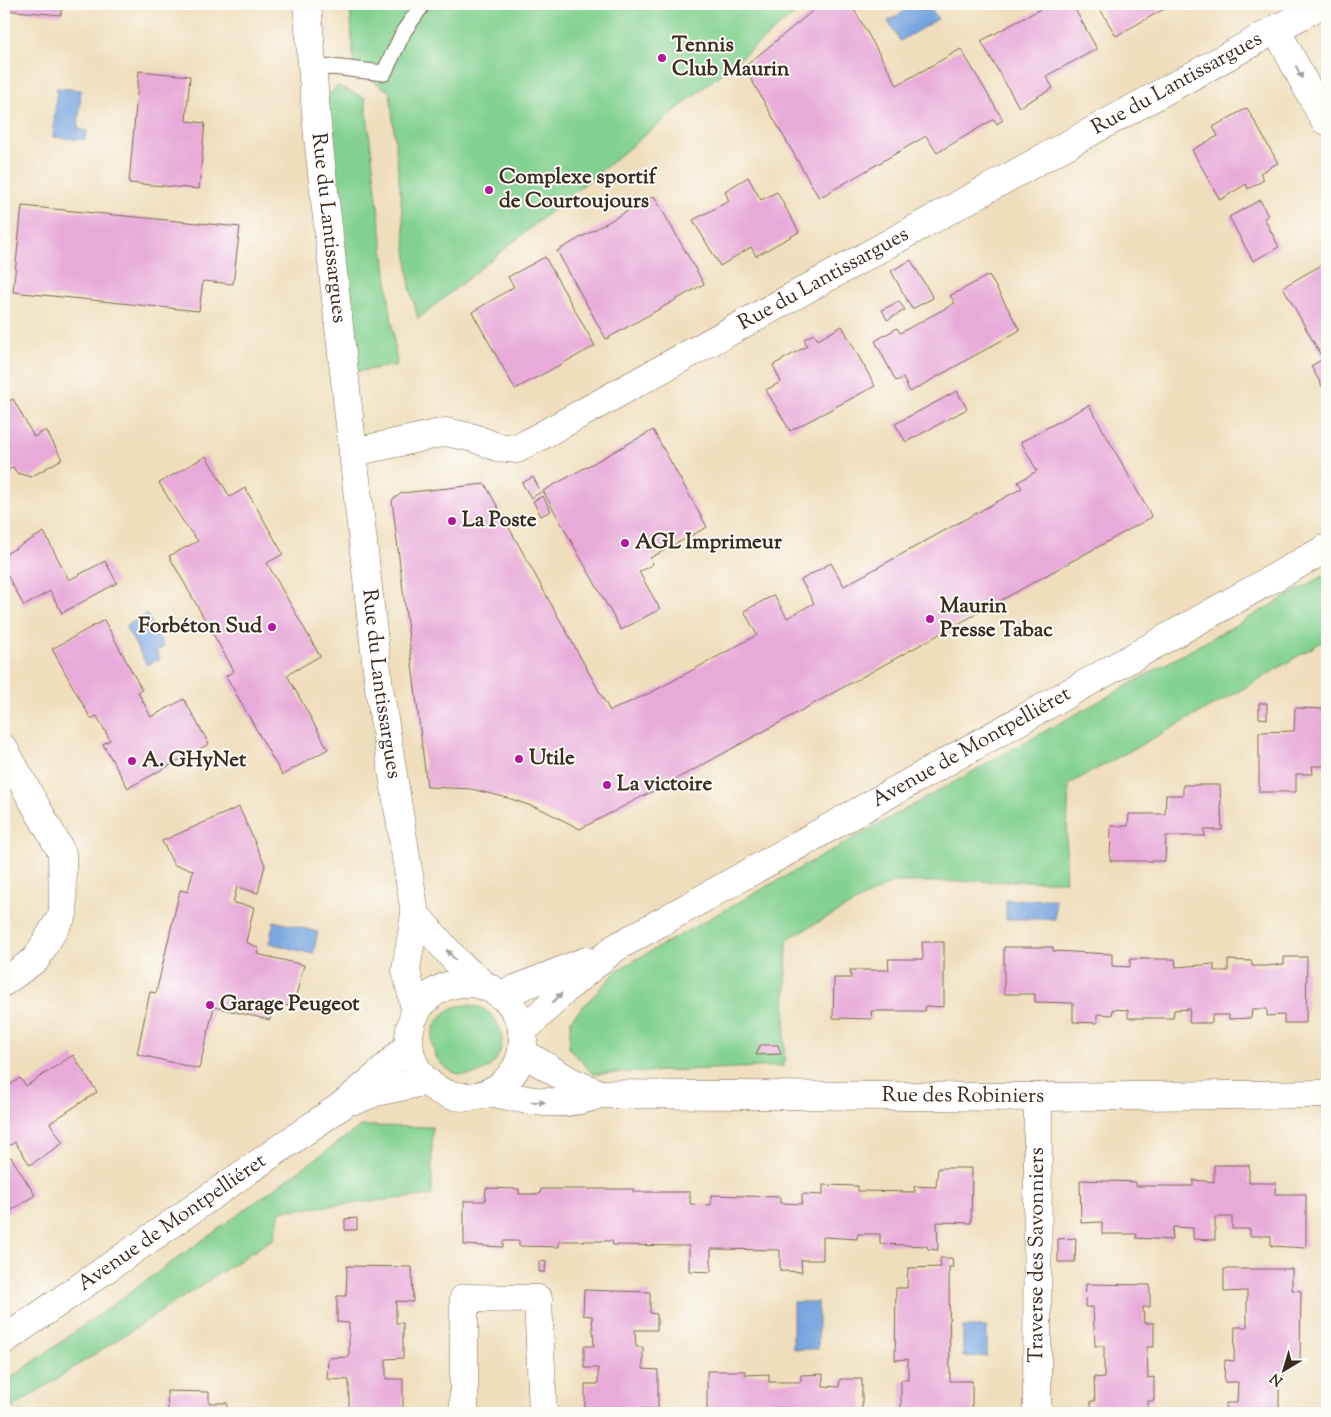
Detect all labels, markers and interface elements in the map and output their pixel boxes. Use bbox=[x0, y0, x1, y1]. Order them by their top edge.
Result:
street label: Rue du Lantissargues bbox=[1086, 25, 1268, 143]
place label: Tennis Club Maurin bbox=[672, 31, 790, 85]
marker: Tennis Club Maurin bbox=[656, 52, 668, 64]
one-way arrow bbox=[1294, 65, 1303, 79]
street label: Rue du Lantissargues bbox=[303, 131, 354, 325]
place label: Complexe sportif de Courtoujours bbox=[499, 163, 658, 217]
marker: Complexe sportif de Courtoujours bbox=[483, 184, 495, 196]
street label: Rue du Lantissargues bbox=[733, 220, 915, 339]
place label: La Poste bbox=[462, 506, 537, 536]
marker: La Poste bbox=[446, 515, 458, 527]
place label: AGL Imprimeur bbox=[635, 528, 782, 558]
marker: AGL Imprimeur bbox=[619, 537, 631, 549]
street label: Rue du Lantissargues bbox=[353, 588, 408, 781]
place label: Maurin Presse Tabac bbox=[940, 592, 1053, 646]
place label: Forbéton Sud bbox=[138, 612, 262, 642]
marker: Maurin Presse Tabac bbox=[924, 613, 936, 625]
marker: Forbéton Sud bbox=[266, 621, 278, 633]
street label: Avenue de Montpelliéret bbox=[867, 680, 1077, 816]
place label: Utile bbox=[529, 744, 575, 774]
place label: A. GHyNet bbox=[142, 746, 247, 776]
marker: Utile bbox=[513, 753, 525, 765]
marker: A. GHyNet bbox=[126, 755, 138, 767]
place label: La victoire bbox=[617, 770, 712, 800]
marker: La victoire bbox=[601, 779, 613, 791]
one-way arrow bbox=[445, 949, 457, 961]
place label: Garage Peugeot bbox=[220, 990, 360, 1020]
one-way arrow bbox=[551, 992, 563, 1004]
marker: Garage Peugeot bbox=[204, 999, 216, 1011]
street label: Rue des Robiniers bbox=[882, 1081, 1044, 1112]
one-way arrow bbox=[530, 1098, 546, 1106]
street label: Avenue de Montpelliéret bbox=[72, 1147, 273, 1299]
street label: Traverse des Savonniers bbox=[1022, 1147, 1053, 1363]
north arrow bbox=[1258, 1344, 1308, 1394]
text: N bbox=[1267, 1367, 1288, 1390]

